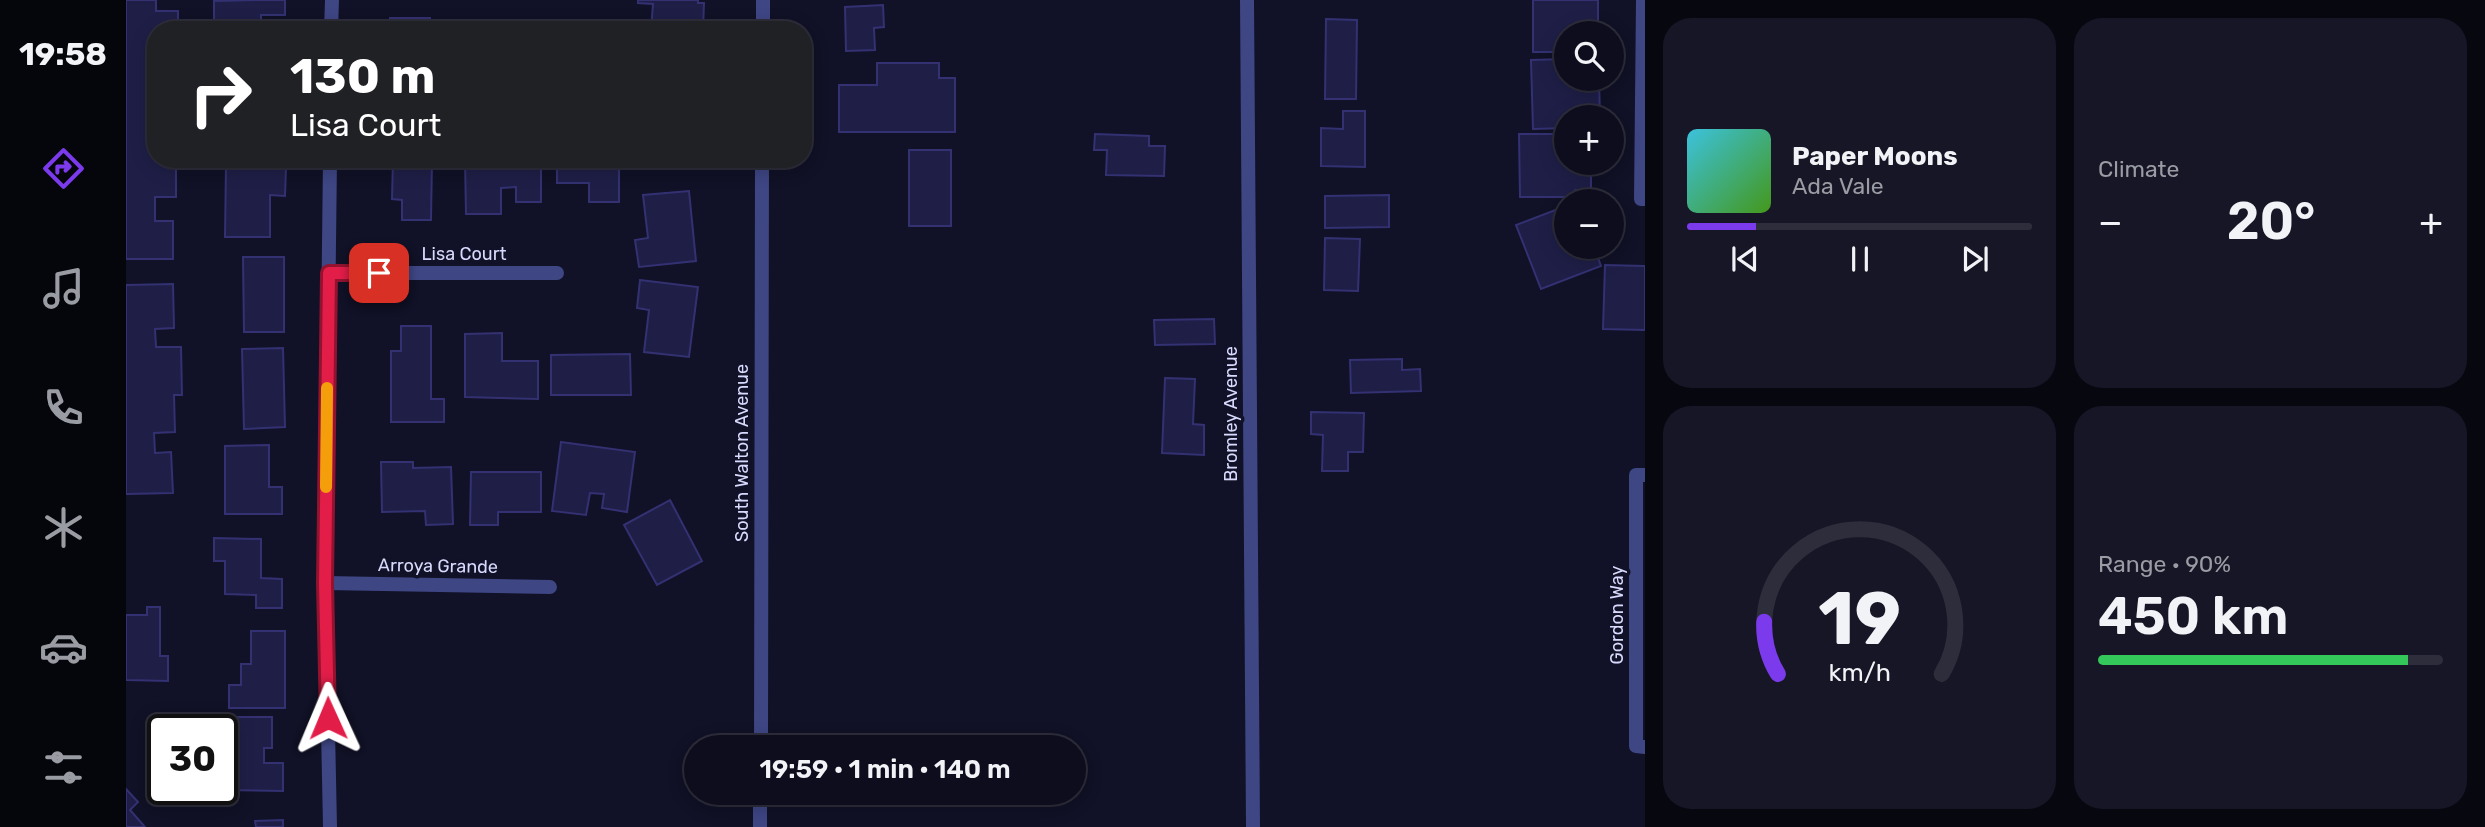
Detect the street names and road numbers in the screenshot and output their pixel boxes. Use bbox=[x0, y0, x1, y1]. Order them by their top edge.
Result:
street label: Lisa Court bbox=[421, 243, 507, 265]
street label: Bromley Avenue bbox=[1220, 346, 1242, 482]
street label: South Walton Avenue bbox=[731, 364, 753, 542]
street label: Arroya Grande bbox=[378, 554, 498, 578]
street label: Gordon Way bbox=[1606, 565, 1628, 665]

